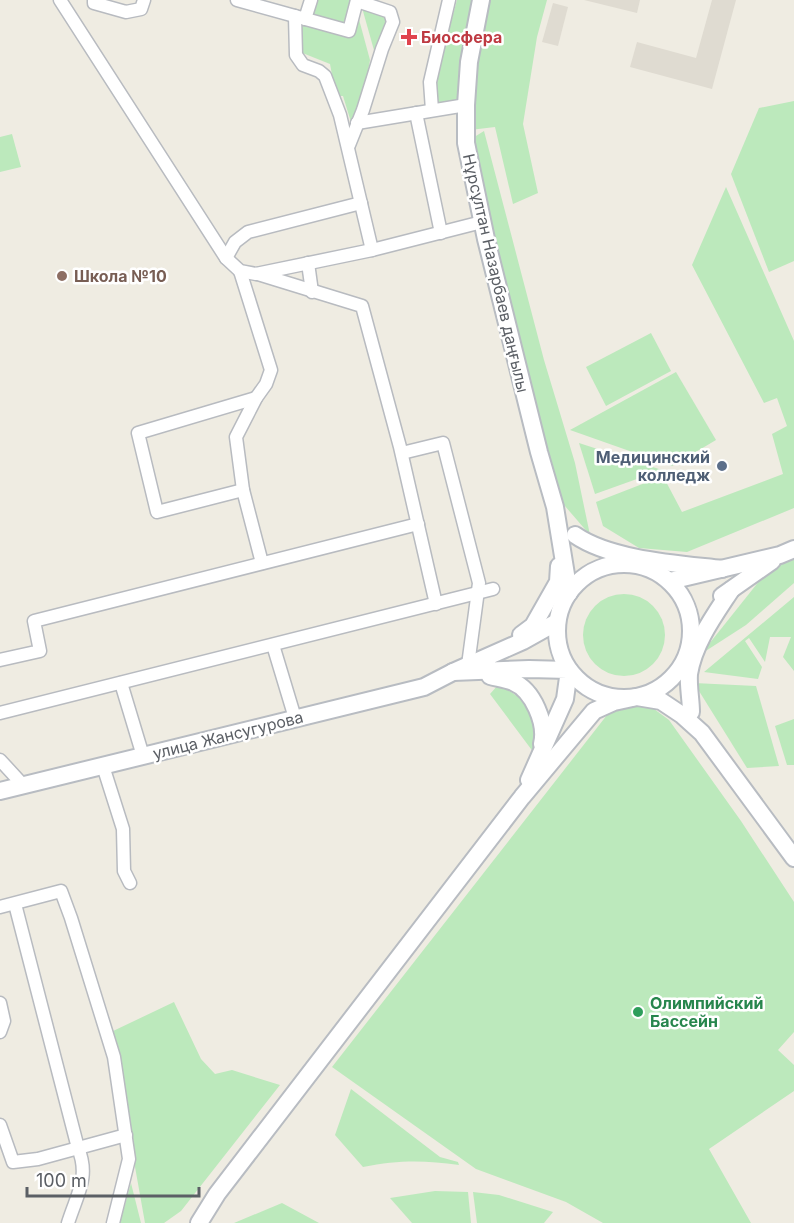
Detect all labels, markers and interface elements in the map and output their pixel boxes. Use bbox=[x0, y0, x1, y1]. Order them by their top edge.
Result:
place label: Биосфера bbox=[421, 27, 502, 47]
marker: Биосфера bbox=[402, 30, 416, 44]
street label: Нұрсұлтан Назарбаев даңғылы bbox=[459, 152, 533, 394]
place label: Школа №10 bbox=[74, 266, 167, 286]
marker: Школа №10 bbox=[55, 269, 69, 283]
place label: Медицинский колледж bbox=[596, 447, 710, 485]
marker: Медицинский колледж bbox=[715, 459, 729, 473]
street label: улица Жансугурова bbox=[151, 707, 305, 763]
place label: Олимпийский Бассейн bbox=[650, 993, 763, 1031]
marker: Олимпийский Бассейн bbox=[631, 1005, 645, 1019]
scale bar bbox=[27, 1160, 200, 1198]
text: 100 m bbox=[36, 1170, 87, 1191]

